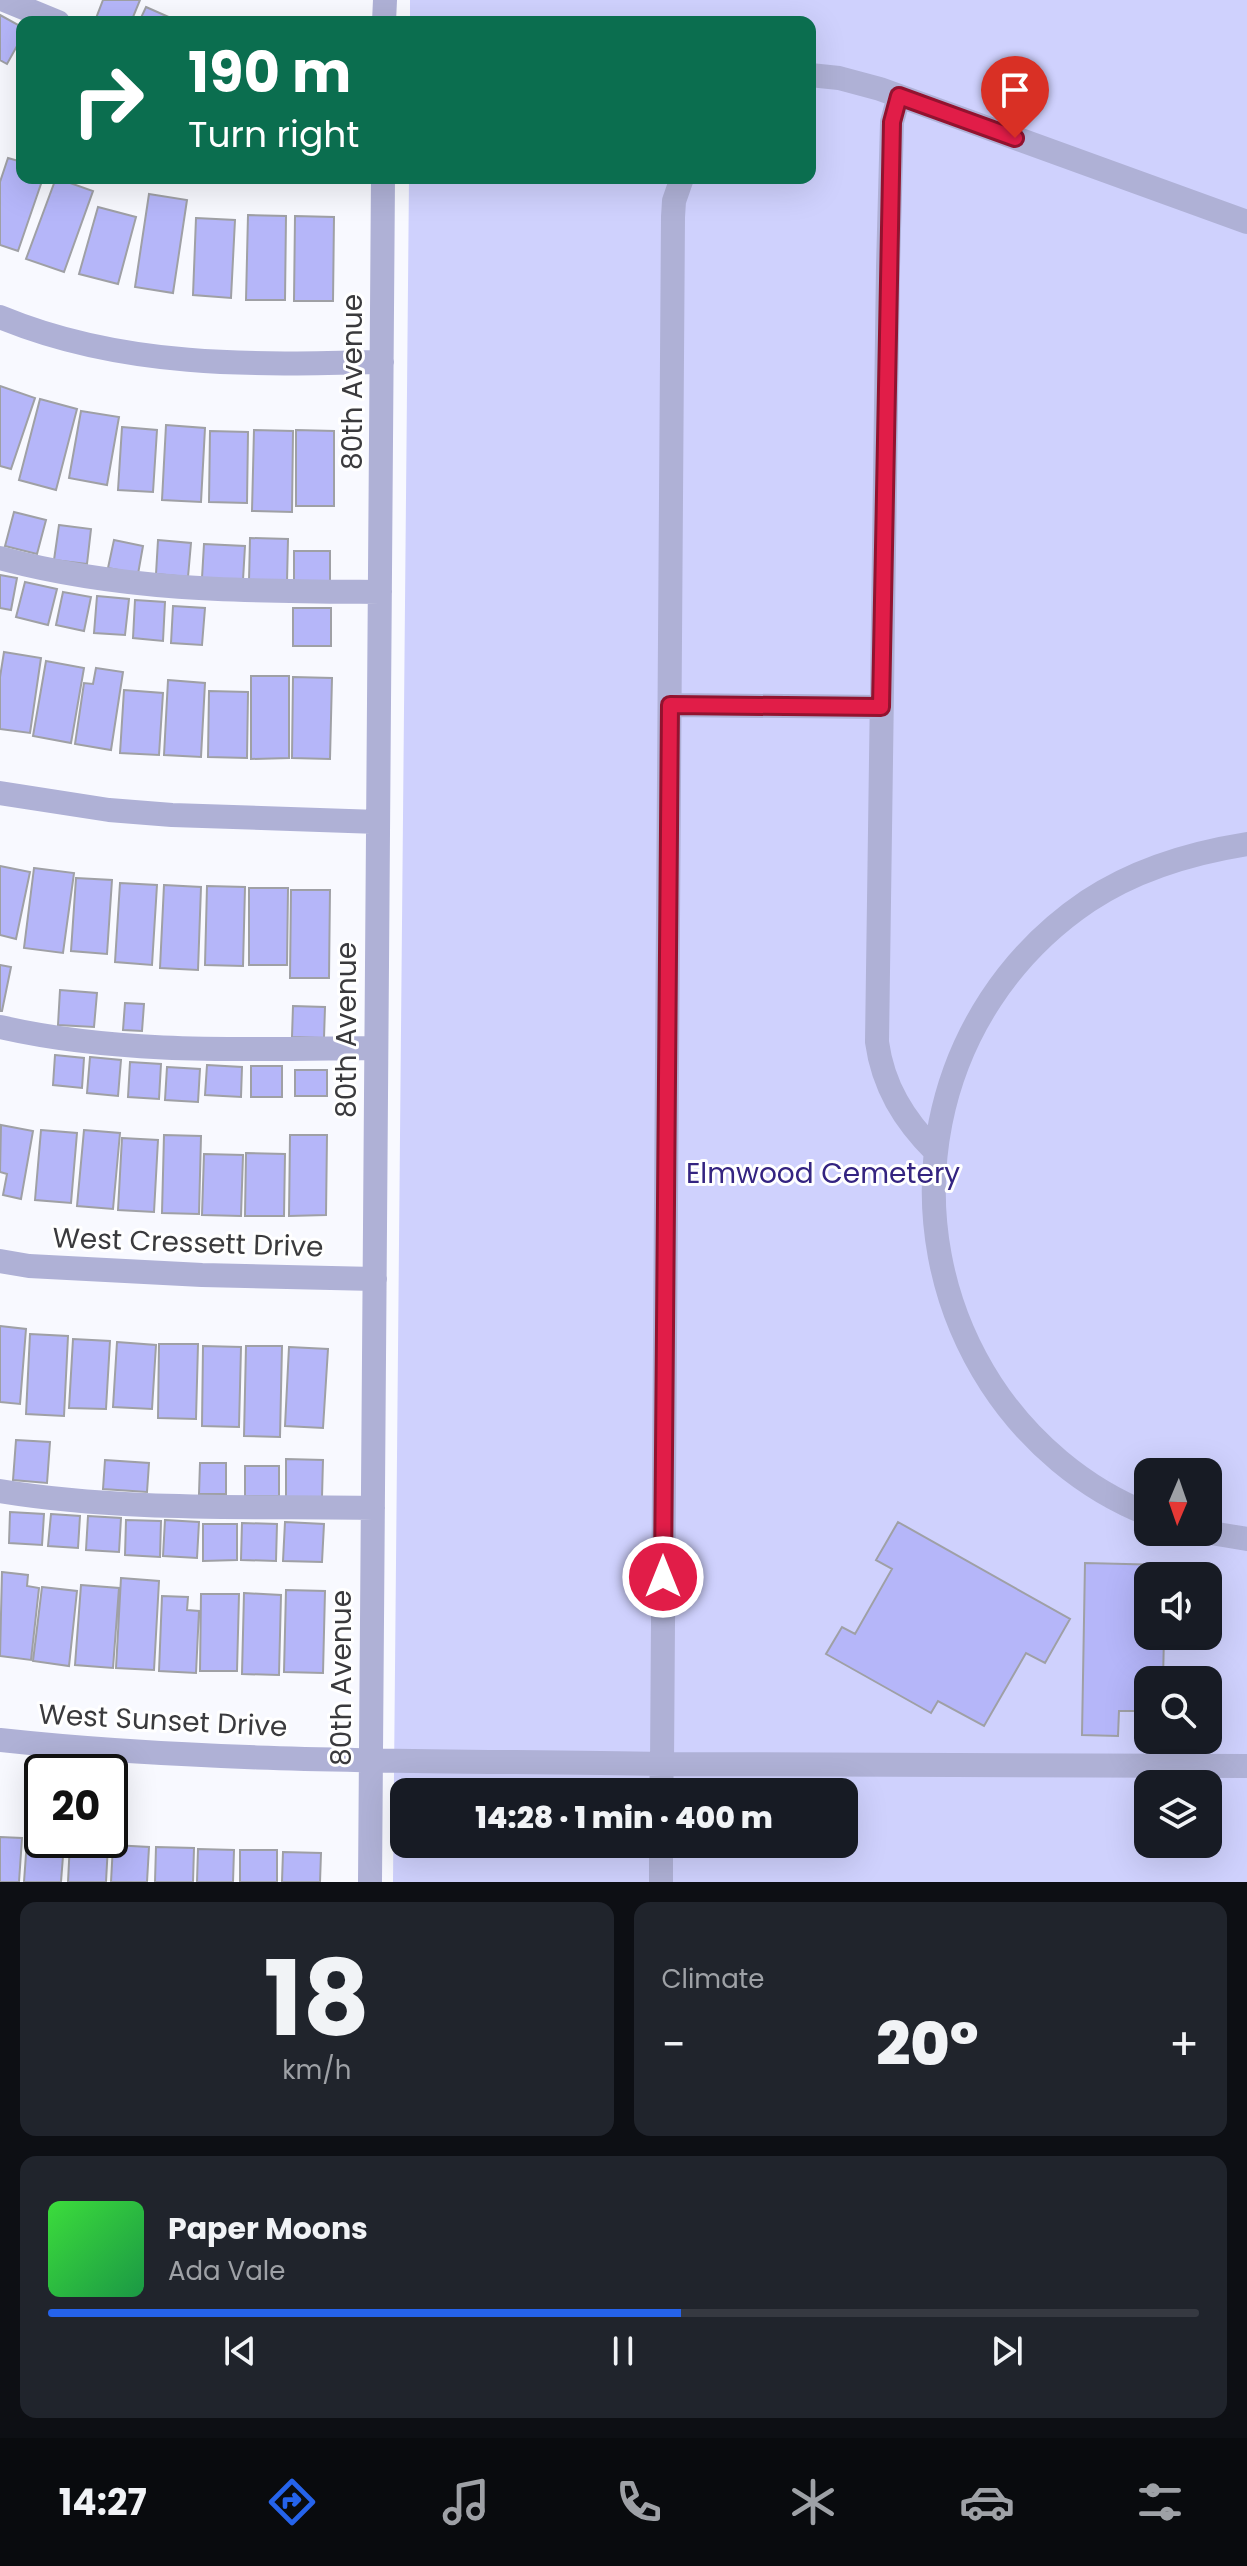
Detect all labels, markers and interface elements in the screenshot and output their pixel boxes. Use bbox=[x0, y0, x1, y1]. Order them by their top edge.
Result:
text: 190 m bbox=[188, 33, 351, 112]
icon: right bbox=[56, 48, 160, 152]
pin bbox=[981, 56, 1049, 138]
icon: arrive bbox=[993, 68, 1037, 112]
text: Turn right bbox=[188, 109, 359, 160]
street label: 80th Avenue bbox=[333, 294, 372, 470]
street label: 80th Avenue bbox=[327, 942, 366, 1118]
park label: Elmwood Cemetery bbox=[686, 1154, 960, 1193]
street label: West Cressett Drive bbox=[52, 1218, 324, 1267]
north arrow bbox=[1134, 1458, 1222, 1546]
map controls bbox=[1134, 1458, 1222, 1858]
position arrow bbox=[621, 1535, 705, 1619]
button: sound bbox=[1134, 1562, 1222, 1650]
street label: 80th Avenue bbox=[322, 1590, 361, 1766]
button: search bbox=[1134, 1666, 1222, 1754]
street label: West Sunset Drive bbox=[38, 1695, 288, 1746]
speed limit sign: 20 bbox=[24, 1754, 128, 1858]
button: layers bbox=[1134, 1770, 1222, 1858]
text: 14:28 · 1 min · 400 m bbox=[475, 1796, 773, 1839]
text: 18 bbox=[264, 1926, 370, 2071]
text: Climate bbox=[662, 1961, 764, 1997]
text: 20° bbox=[876, 2002, 979, 2086]
text: − bbox=[662, 2014, 686, 2075]
text: + bbox=[1169, 2014, 1199, 2075]
text: km/h bbox=[282, 2052, 351, 2088]
text: Paper Moons bbox=[168, 2207, 368, 2250]
text: Ada Vale bbox=[168, 2253, 285, 2289]
icon: previous bbox=[218, 2329, 262, 2373]
icon: pause bbox=[601, 2329, 645, 2373]
icon: next bbox=[985, 2329, 1029, 2373]
icon: directions bbox=[264, 2474, 320, 2530]
icon: music bbox=[438, 2474, 494, 2530]
icon: phone bbox=[611, 2474, 667, 2530]
icon: climate bbox=[785, 2474, 841, 2530]
icon: car bbox=[959, 2474, 1015, 2530]
icon: filters bbox=[1132, 2474, 1188, 2530]
text: 14:27 bbox=[59, 2477, 147, 2528]

